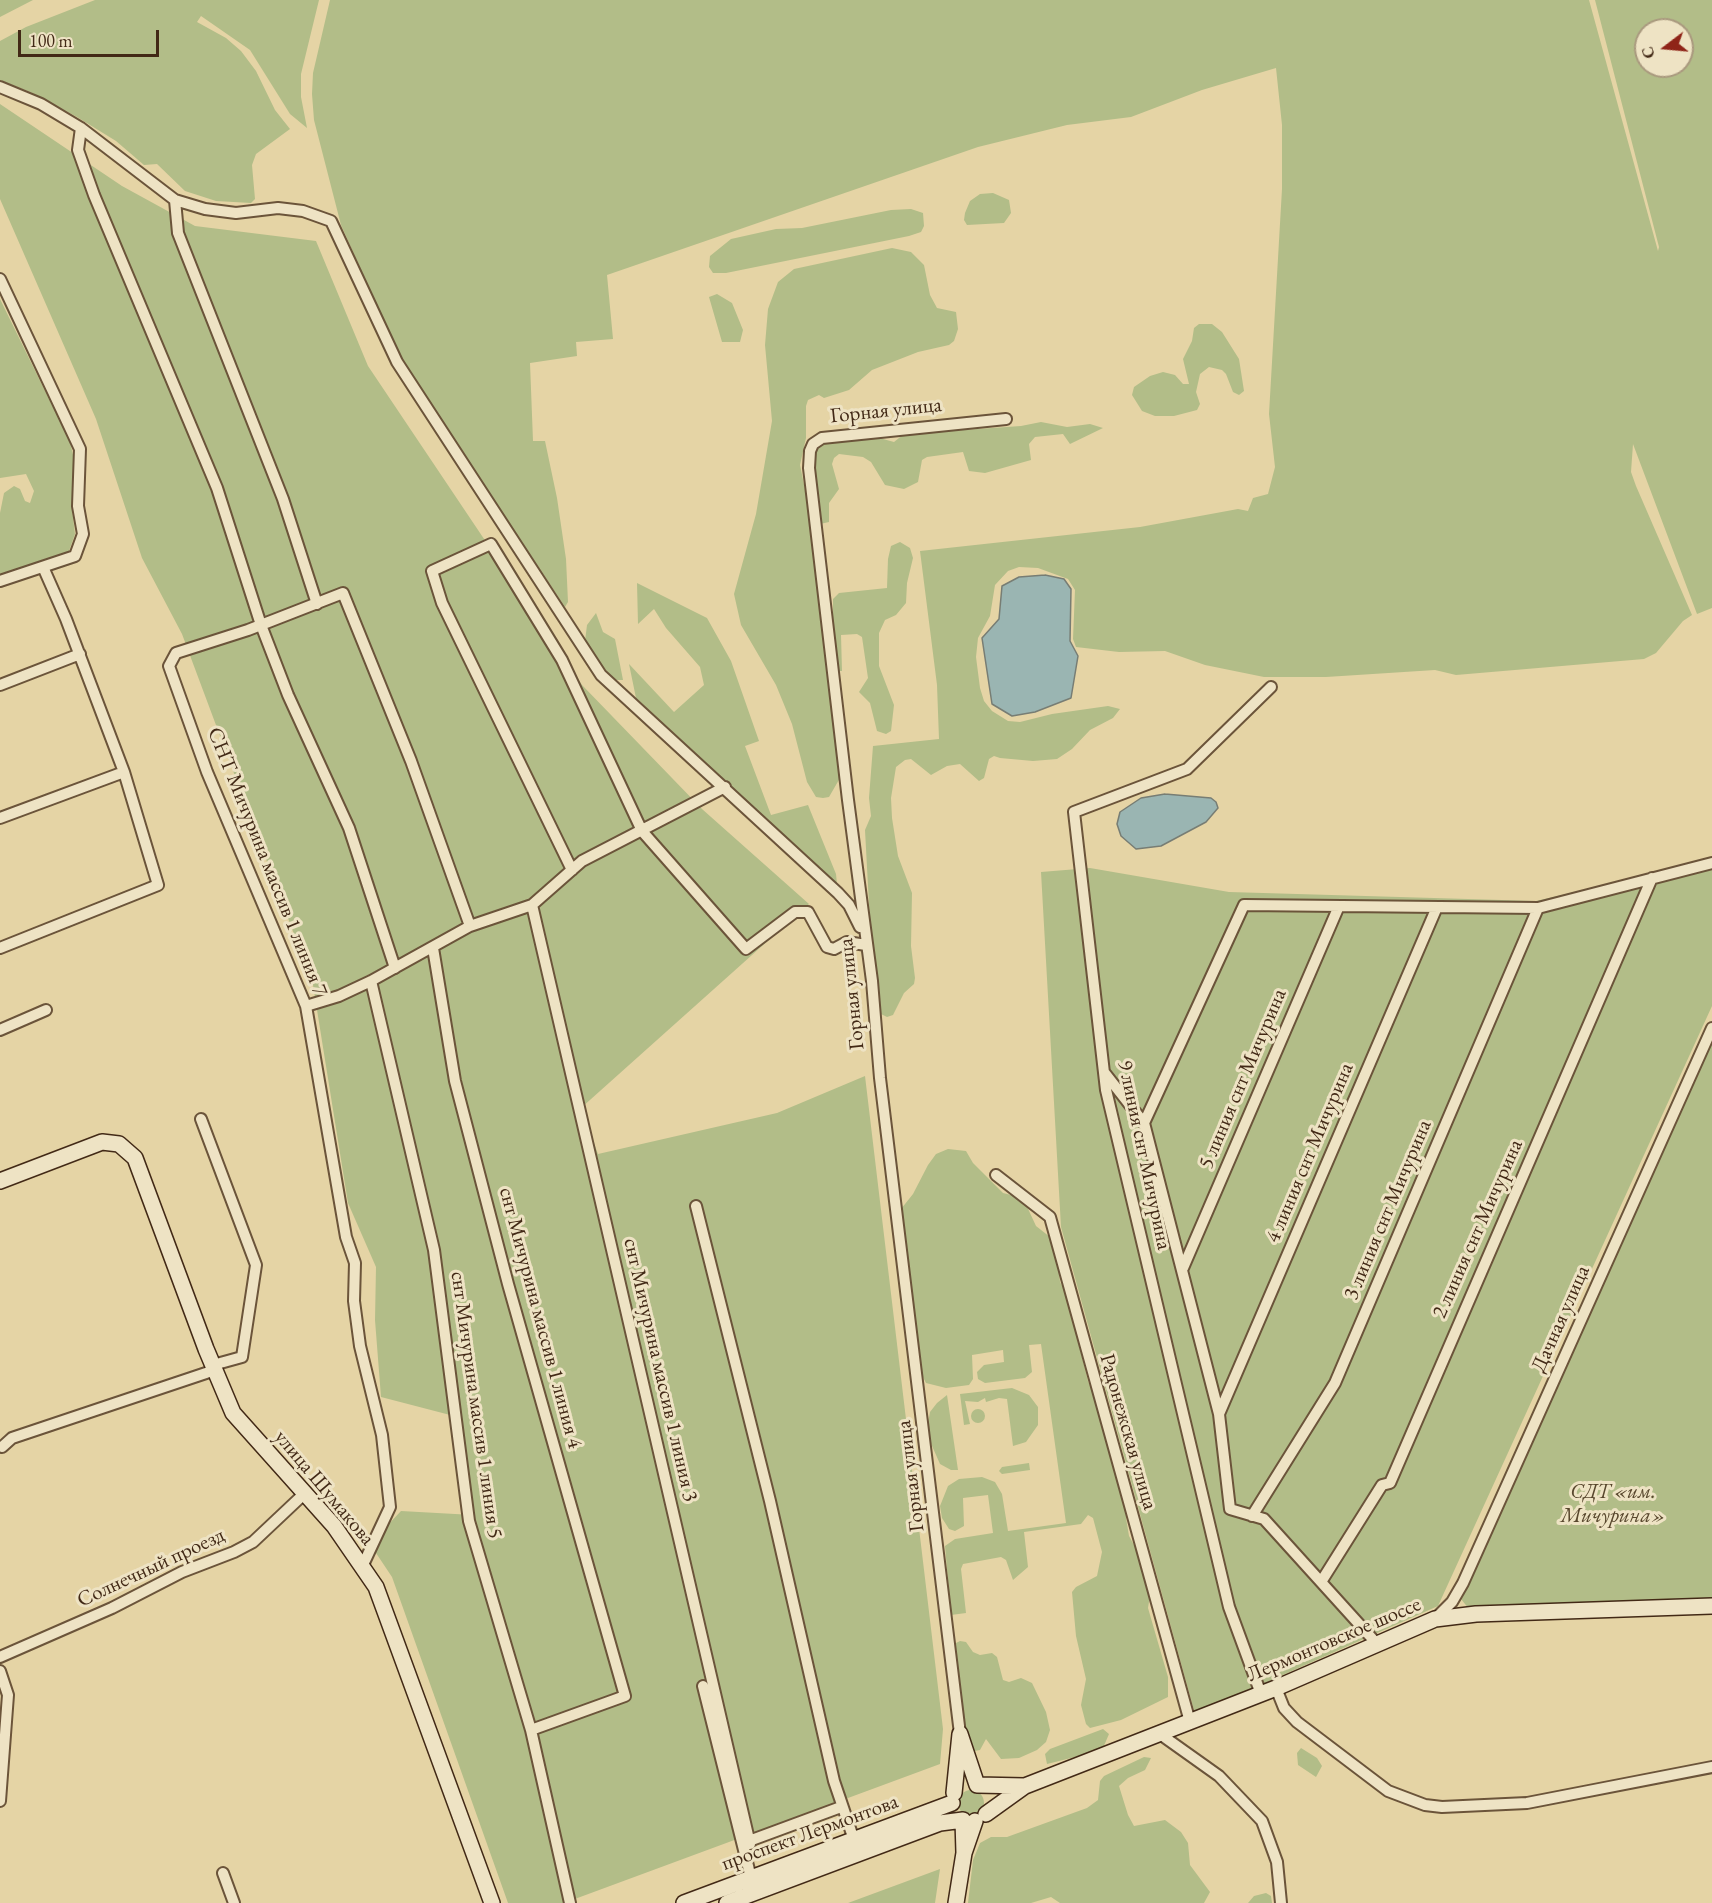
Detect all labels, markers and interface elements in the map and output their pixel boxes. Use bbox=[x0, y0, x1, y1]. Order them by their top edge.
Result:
scale bar bbox=[21, 18, 162, 56]
north arrow bbox=[1634, 18, 1694, 78]
text: 100 m bbox=[29, 29, 73, 52]
text: С bbox=[1636, 44, 1660, 61]
street label: Горная улица bbox=[829, 393, 943, 429]
street label: СНТ Мичурина массив 1 линия 7 bbox=[201, 724, 333, 1000]
street label: Горная улица bbox=[834, 937, 870, 1051]
street label: 5 линия снт Мичурина bbox=[1194, 985, 1292, 1173]
street label: 9 линия снт Мичурина bbox=[1112, 1058, 1176, 1252]
street label: 4 линия снт Мичурина bbox=[1261, 1059, 1359, 1247]
street label: 3 линия снт Мичурина bbox=[1339, 1116, 1437, 1304]
street label: 2 линия снт Мичурина bbox=[1427, 1136, 1529, 1322]
street label: снт Мичурина массив 1 линия 4 bbox=[493, 1185, 587, 1451]
street label: снт Мичурина массив 1 линия 3 bbox=[617, 1236, 703, 1504]
street label: Дачная улица bbox=[1526, 1262, 1596, 1376]
street label: снт Мичурина массив 1 линия 5 bbox=[445, 1270, 507, 1540]
street label: Радонежская улица bbox=[1094, 1351, 1162, 1513]
street label: Горная улица bbox=[892, 1419, 930, 1533]
street label: улица Шумакова bbox=[268, 1425, 380, 1551]
park label: СДТ «им. Мичурина» bbox=[1561, 1479, 1665, 1529]
street label: Солнечный проезд bbox=[73, 1523, 229, 1613]
street label: Лермонтовское шоссе bbox=[1243, 1592, 1425, 1688]
street label: проспект Лермонтова bbox=[718, 1789, 902, 1877]

